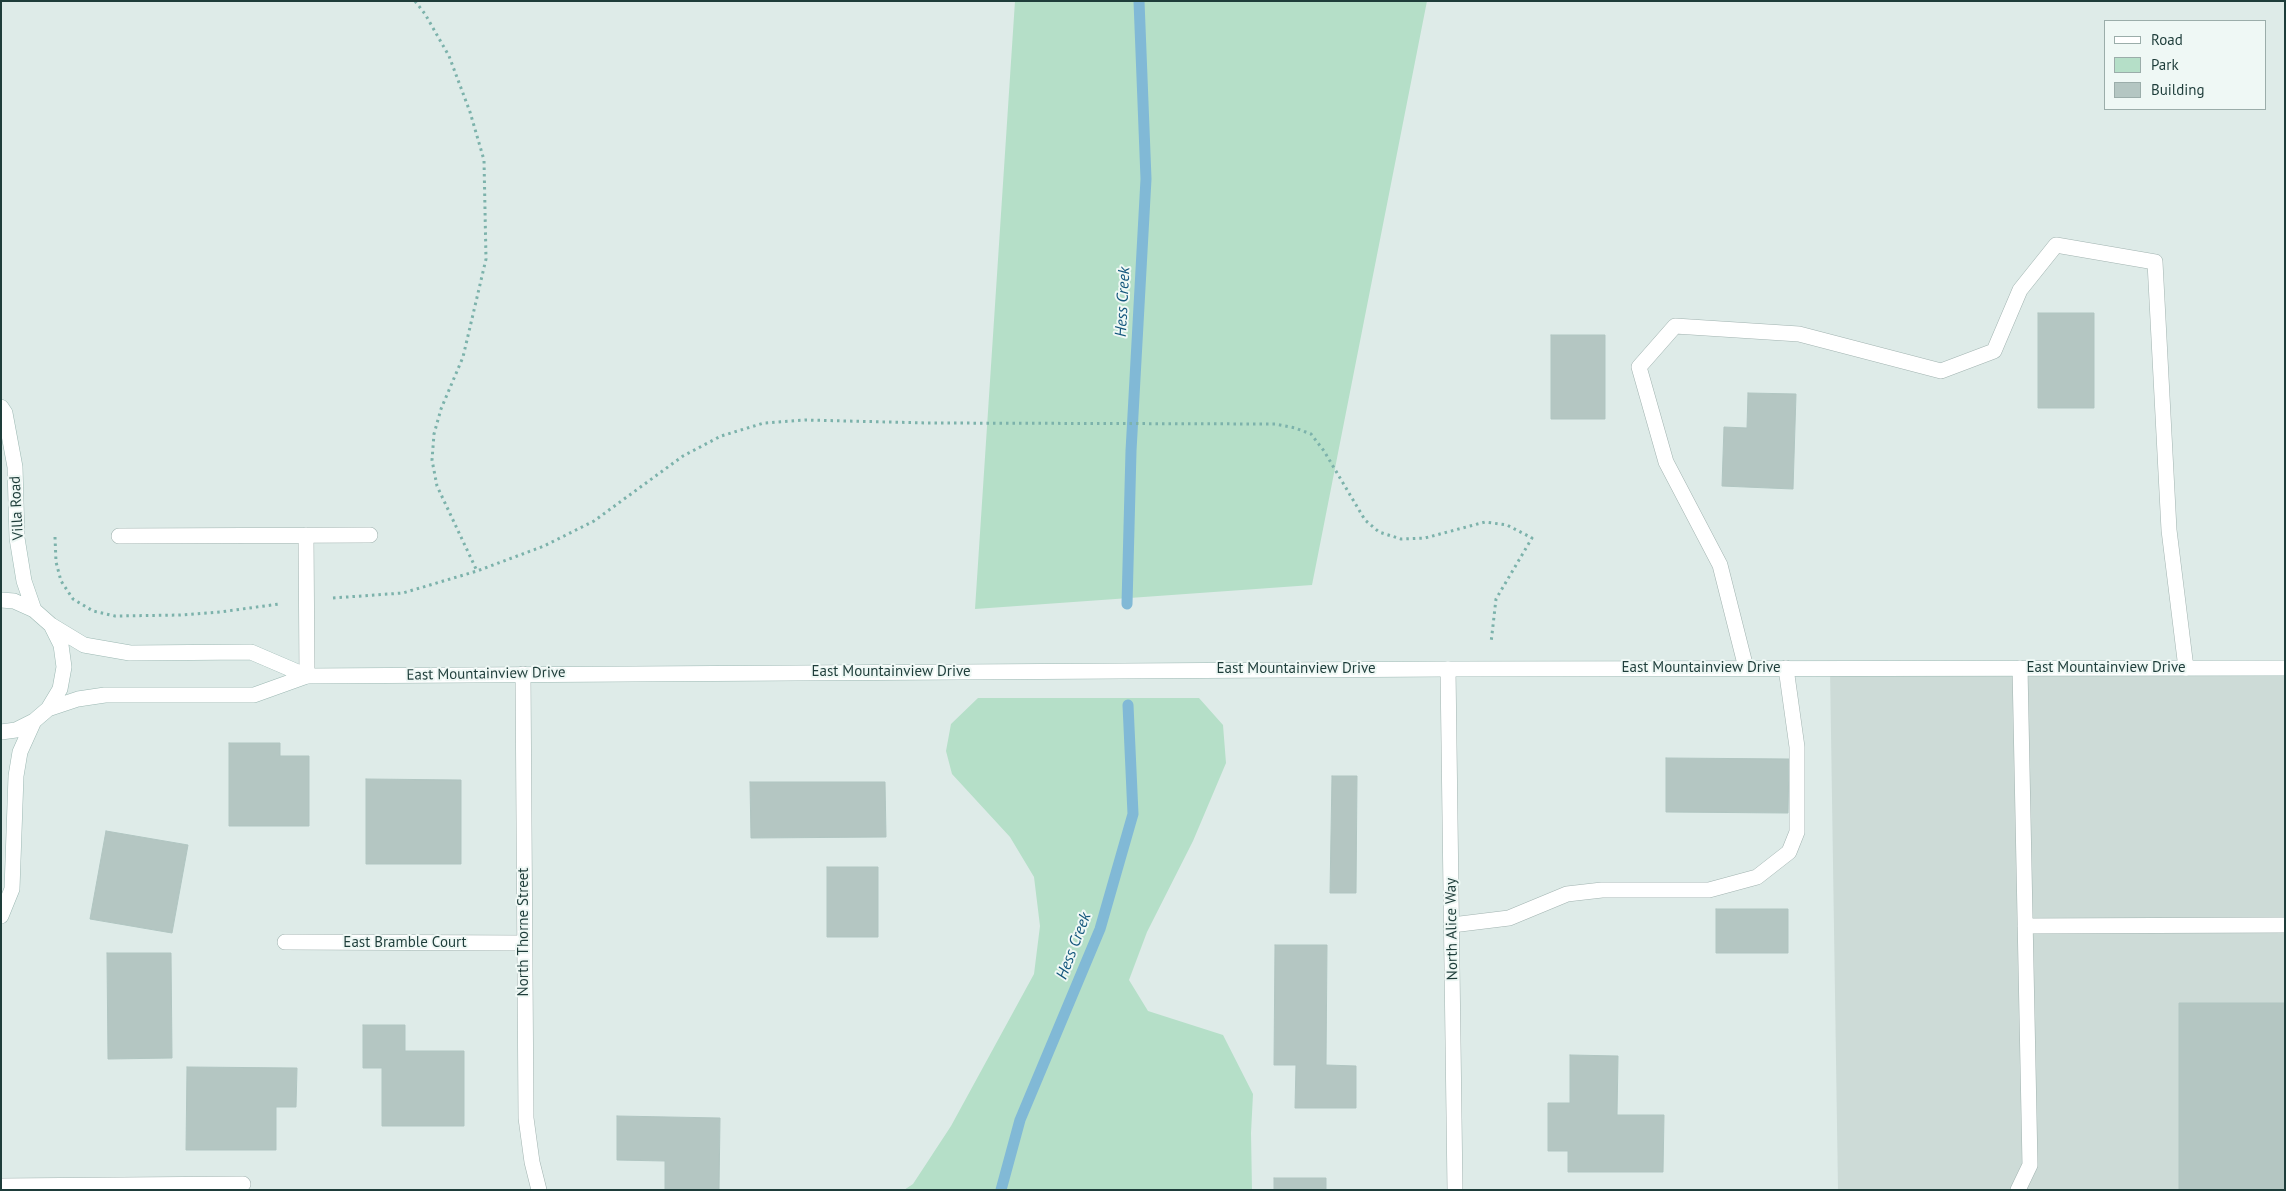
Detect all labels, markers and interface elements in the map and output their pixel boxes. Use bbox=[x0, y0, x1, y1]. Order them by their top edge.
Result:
legend bbox=[2104, 20, 2266, 110]
text: Road bbox=[2151, 30, 2183, 49]
text: Park bbox=[2151, 55, 2179, 74]
text: Building bbox=[2151, 80, 2205, 99]
water label: Hess Creek bbox=[1112, 266, 1134, 338]
street label: Villa Road bbox=[6, 475, 28, 541]
street label: East Mountainview Drive bbox=[1621, 659, 1781, 677]
street label: East Mountainview Drive bbox=[2026, 659, 2186, 677]
street label: East Mountainview Drive bbox=[1216, 660, 1376, 678]
street label: East Mountainview Drive bbox=[811, 663, 971, 681]
street label: East Mountainview Drive bbox=[406, 664, 566, 684]
street label: North Thorne Street bbox=[515, 868, 533, 996]
street label: North Alice Way bbox=[1442, 878, 1462, 980]
water label: Hess Creek bbox=[1052, 910, 1096, 982]
street label: East Bramble Court bbox=[343, 934, 467, 952]

